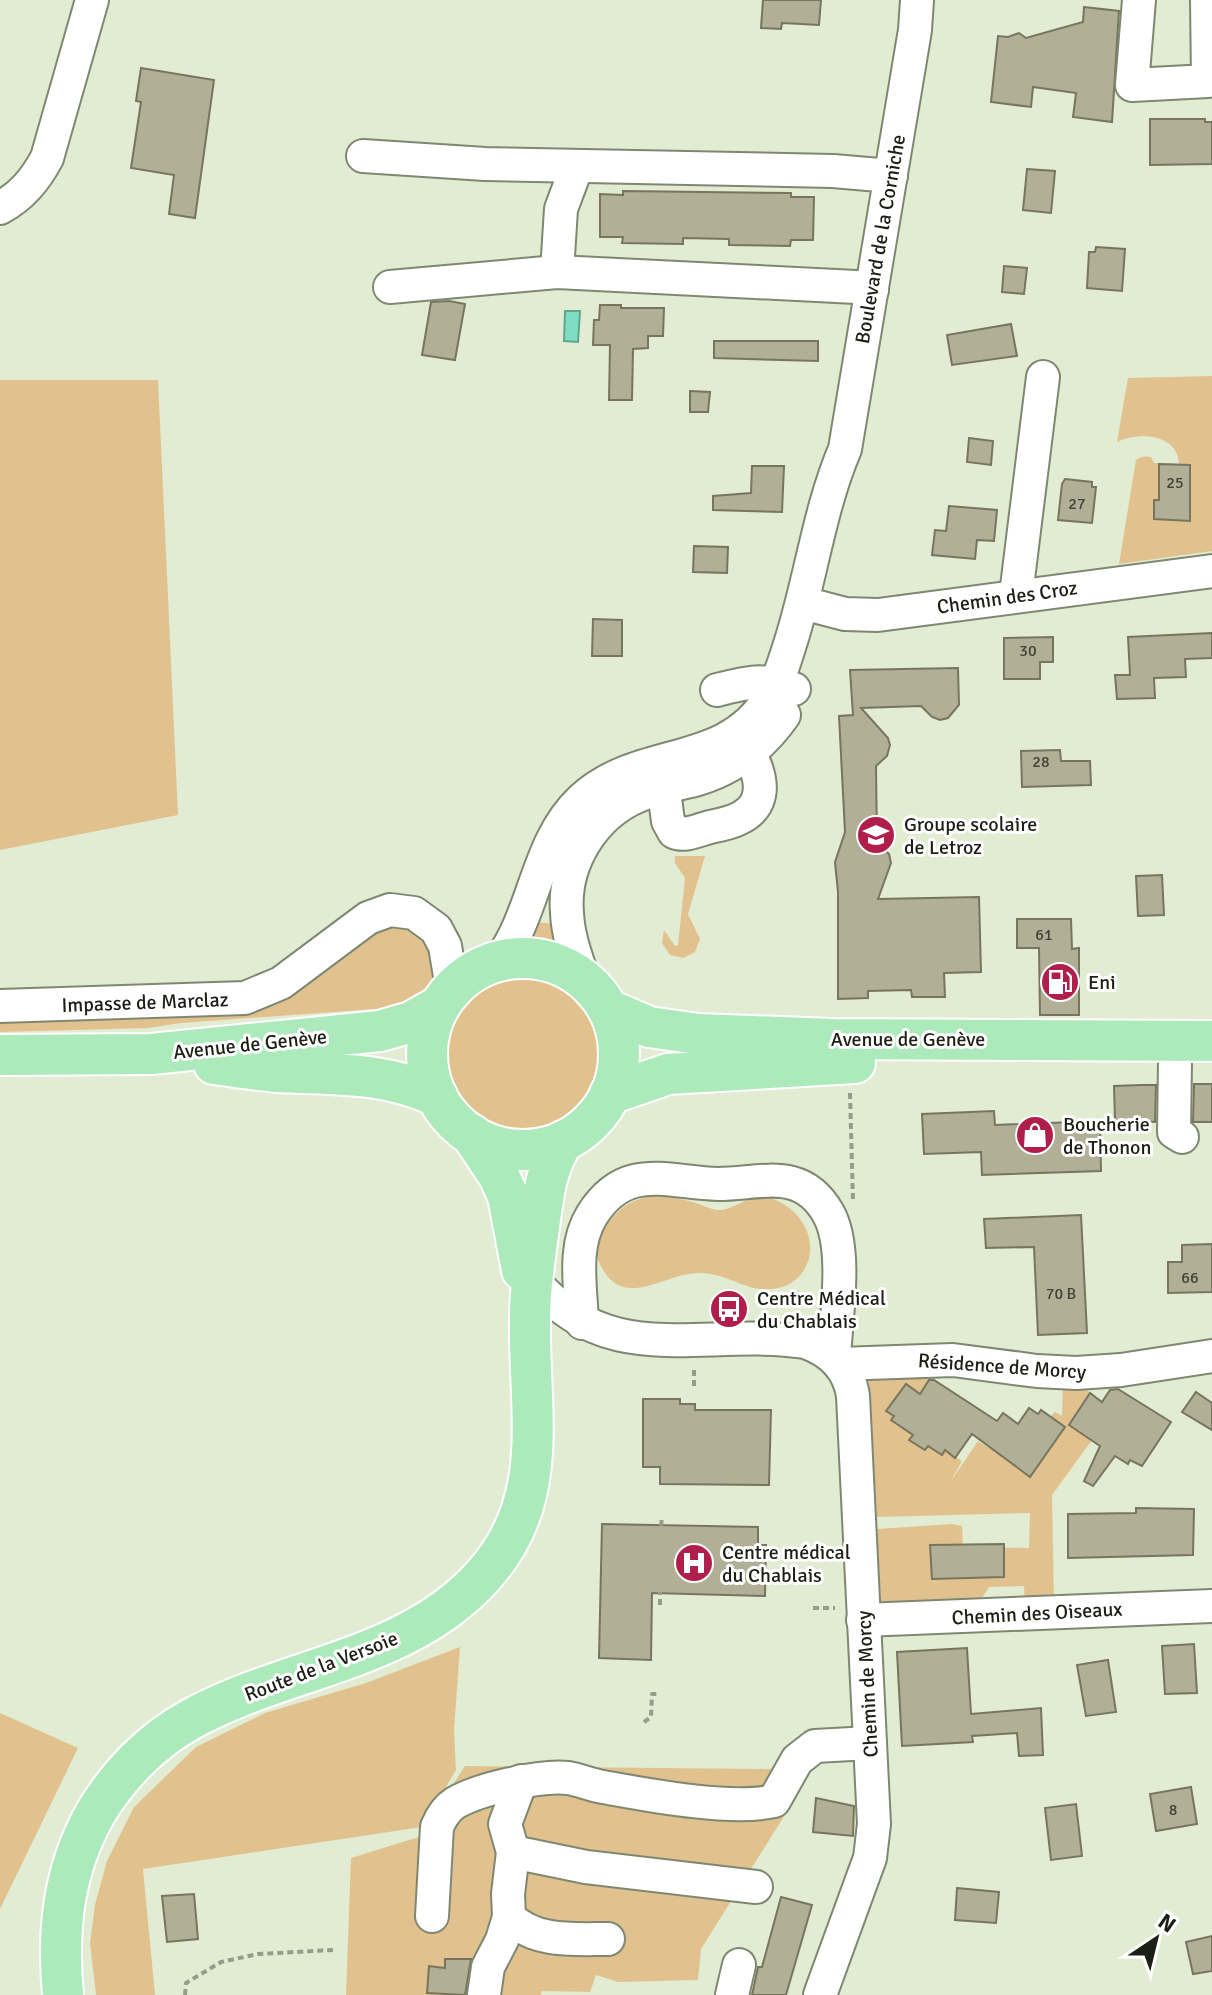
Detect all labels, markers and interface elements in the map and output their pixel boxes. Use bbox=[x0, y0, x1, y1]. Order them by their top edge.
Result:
street label: Boulevard de la Corniche bbox=[850, 132, 911, 346]
house number: 25 bbox=[1166, 473, 1184, 493]
house number: 27 bbox=[1068, 494, 1086, 514]
street label: Chemin des Croz bbox=[935, 575, 1079, 620]
house number: 30 bbox=[1019, 641, 1037, 661]
house number: 28 bbox=[1032, 752, 1050, 772]
place label: Groupe scolaire de Letroz bbox=[904, 812, 1037, 860]
school or university icon: Groupe scolaire de Letroz bbox=[855, 814, 897, 856]
house number: 61 bbox=[1035, 925, 1053, 945]
fuel station icon: Eni bbox=[1039, 961, 1081, 1003]
place label: Eni bbox=[1088, 970, 1116, 995]
street label: Impasse de Marclaz bbox=[61, 987, 229, 1018]
street label: Avenue de Genève bbox=[172, 1024, 328, 1065]
street label: Avenue de Genève bbox=[831, 1027, 985, 1052]
place label: Boucherie de Thonon bbox=[1063, 1112, 1151, 1160]
shop icon: Boucherie de Thonon bbox=[1014, 1114, 1056, 1156]
house number: 66 bbox=[1181, 1268, 1199, 1288]
house number: 70 B bbox=[1046, 1284, 1076, 1304]
place label: Centre Médical du Chablais bbox=[757, 1286, 886, 1334]
bus stop icon: Centre Médical du Chablais bbox=[708, 1288, 750, 1330]
street label: Résidence de Morcy bbox=[917, 1348, 1088, 1385]
place label: Centre médical du Chablais bbox=[722, 1540, 851, 1588]
hospital icon: Centre médical du Chablais bbox=[673, 1542, 715, 1584]
street label: Chemin des Oiseaux bbox=[951, 1597, 1123, 1630]
street label: Chemin de Morcy bbox=[851, 1609, 884, 1758]
street label: Route de la Versoie bbox=[241, 1626, 401, 1707]
house number: 8 bbox=[1169, 1800, 1177, 1820]
north arrow bbox=[1116, 1899, 1196, 1979]
text: N bbox=[1153, 1908, 1181, 1938]

